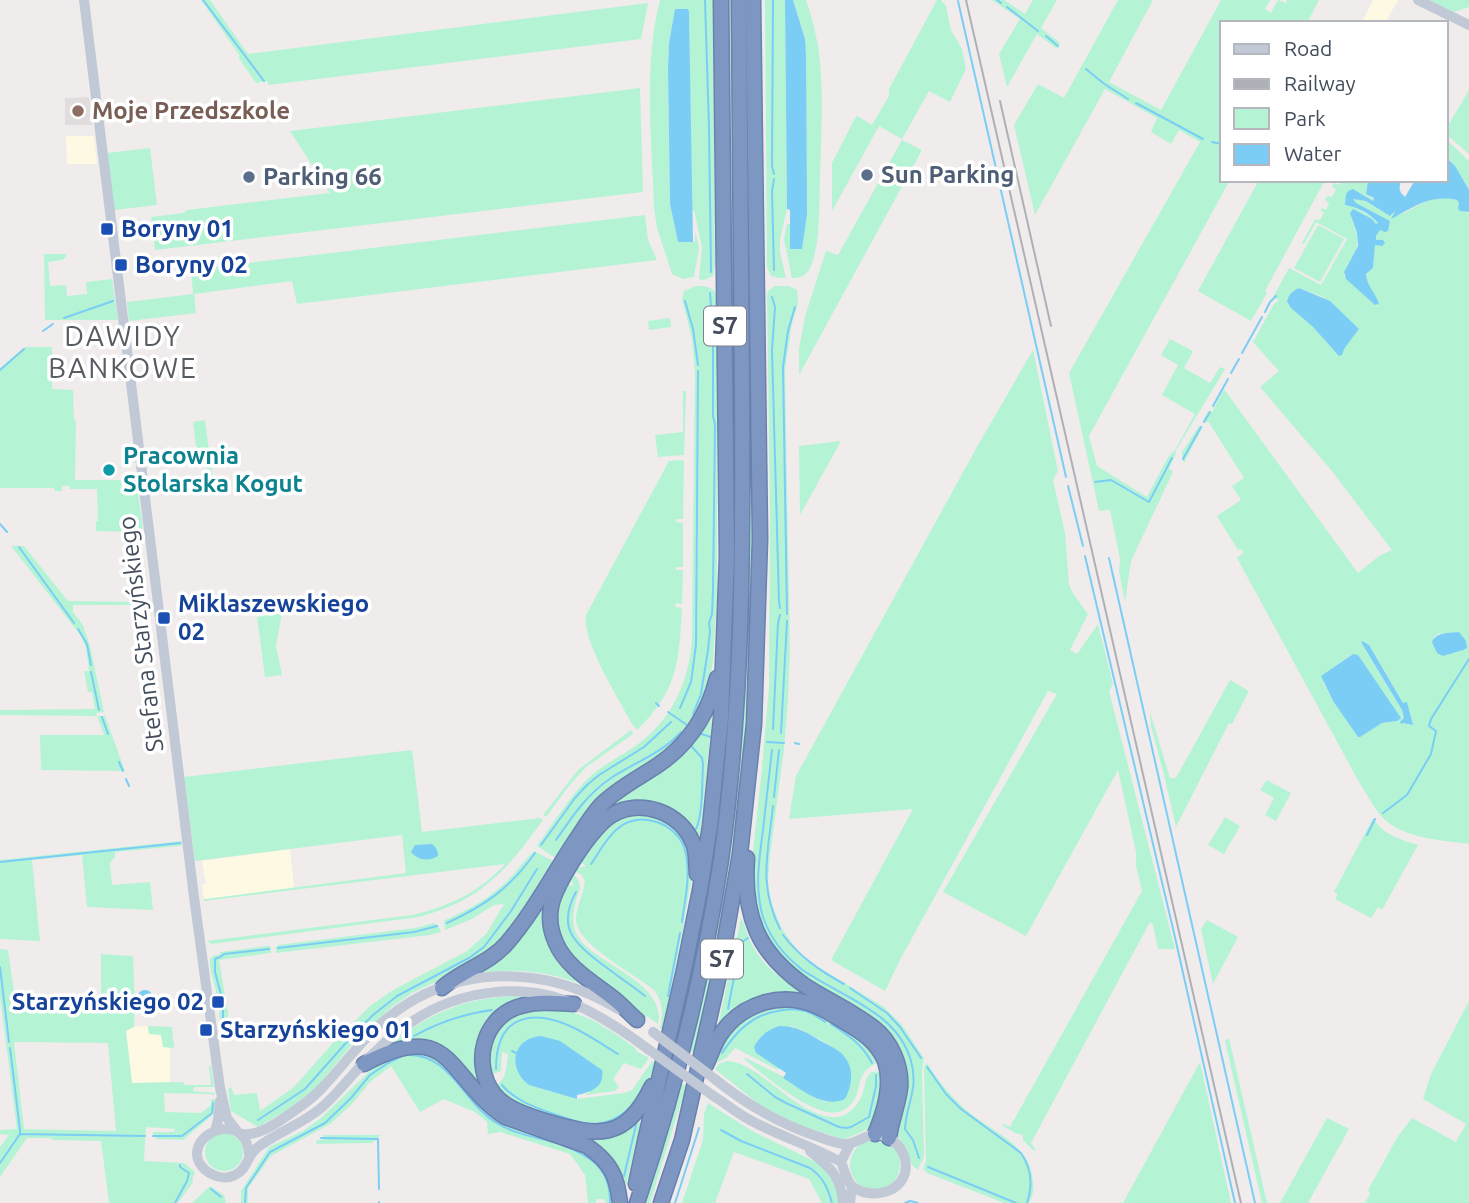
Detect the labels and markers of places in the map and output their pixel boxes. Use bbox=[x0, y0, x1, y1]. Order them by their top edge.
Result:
place label: Moje Przedszkole bbox=[92, 97, 290, 124]
marker: Moje Przedszkole bbox=[70, 103, 86, 119]
place label: Sun Parking bbox=[881, 161, 1014, 188]
place label: Parking 66 bbox=[263, 163, 382, 190]
marker: Sun Parking bbox=[859, 167, 875, 183]
marker: Parking 66 bbox=[241, 169, 257, 185]
place label: Boryny 01 bbox=[121, 215, 234, 242]
marker: Boryny 01 bbox=[99, 221, 115, 237]
place label: Boryny 02 bbox=[135, 251, 248, 278]
marker: Boryny 02 bbox=[113, 257, 129, 273]
place label: Pracownia Stolarska Kogut bbox=[123, 442, 303, 497]
marker: Pracownia Stolarska Kogut bbox=[101, 462, 117, 478]
place label: Miklaszewskiego 02 bbox=[178, 590, 369, 645]
marker: Miklaszewskiego 02 bbox=[156, 610, 172, 626]
place label: Starzyńskiego 02 bbox=[12, 988, 204, 1015]
marker: Starzyńskiego 02 bbox=[210, 994, 226, 1010]
place label: Starzyńskiego 01 bbox=[220, 1016, 412, 1043]
marker: Starzyńskiego 01 bbox=[198, 1022, 214, 1038]

